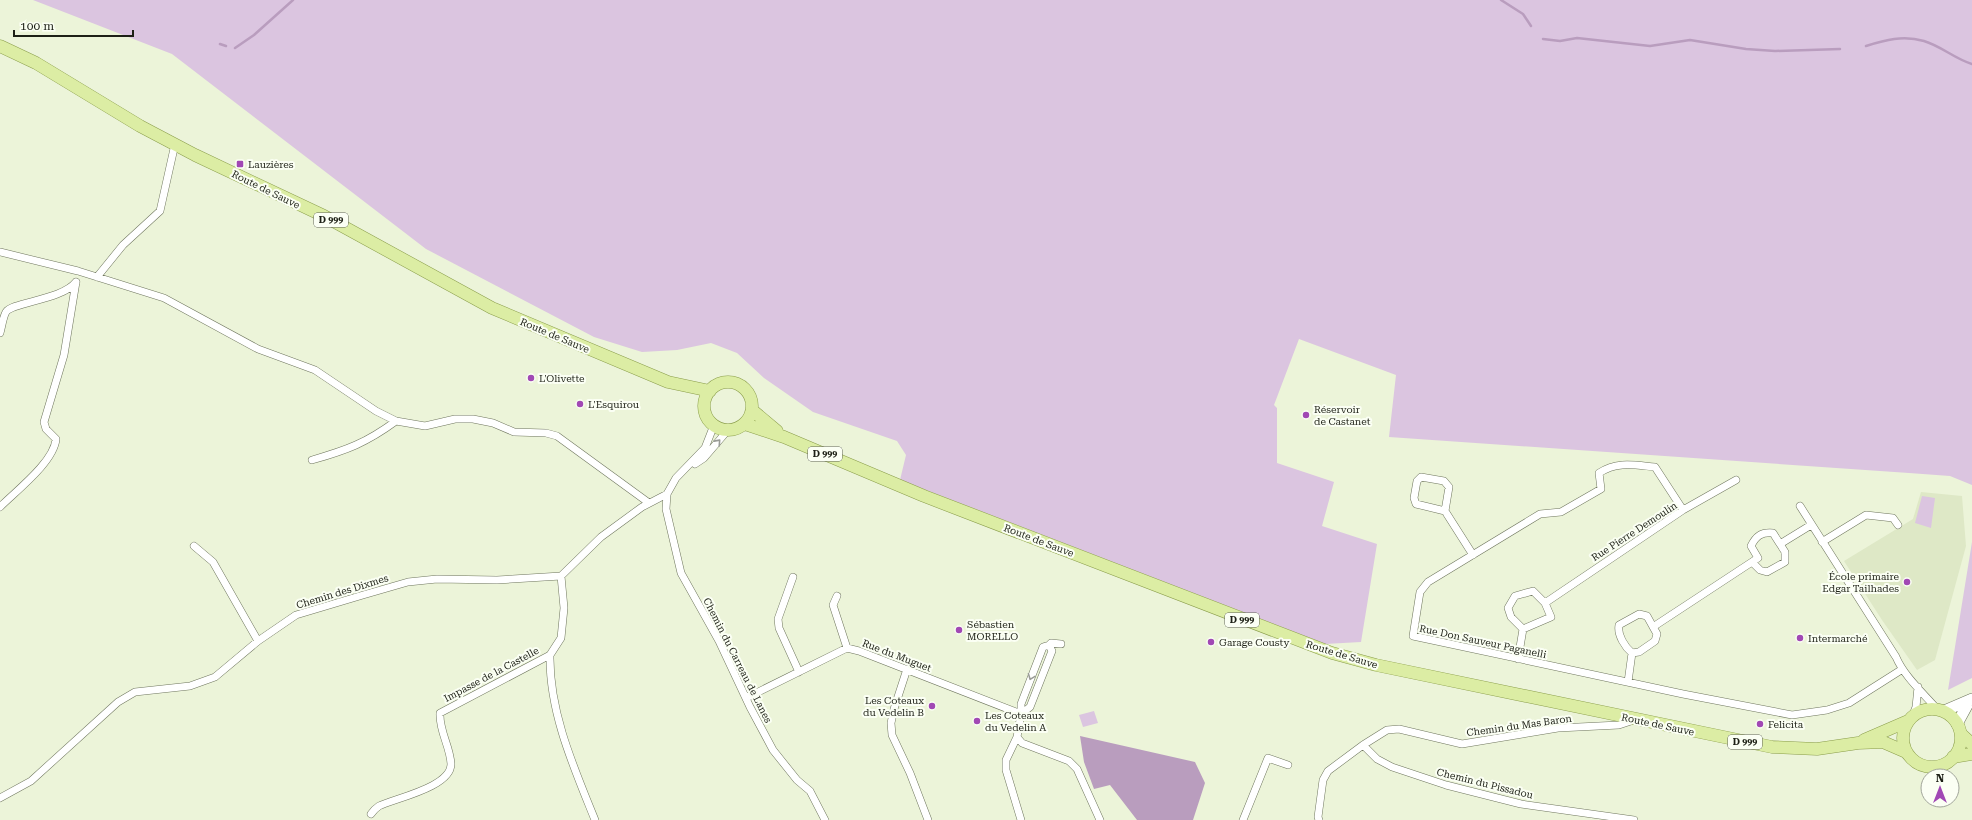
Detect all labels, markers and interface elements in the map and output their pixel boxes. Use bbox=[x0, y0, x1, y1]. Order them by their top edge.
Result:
scale bar bbox=[14, 12, 133, 38]
text: 100 m bbox=[20, 19, 54, 33]
marker: Lauzières bbox=[235, 159, 245, 169]
place label: Lauzières bbox=[248, 159, 294, 170]
street label: Route de Sauve bbox=[230, 168, 302, 211]
road number: D 999 bbox=[314, 213, 348, 227]
street label: Route de Sauve bbox=[518, 316, 592, 355]
marker: L'Olivette bbox=[526, 373, 536, 383]
place label: L'Olivette bbox=[539, 373, 585, 384]
marker: L'Esquirou bbox=[575, 399, 585, 409]
place label: L'Esquirou bbox=[588, 399, 640, 410]
place label: Réservoir de Castanet bbox=[1314, 404, 1371, 427]
marker: Réservoir de Castanet bbox=[1301, 410, 1311, 420]
one-way arrow bbox=[713, 439, 720, 447]
road number: D 999 bbox=[808, 447, 842, 461]
street label: Rue Pierre Demoulin bbox=[1589, 499, 1680, 563]
street label: Route de Sauve bbox=[1002, 522, 1076, 559]
place label: École primaire Edgar Tailhades bbox=[1822, 571, 1900, 594]
street label: Chemin des Dixmes bbox=[295, 572, 390, 611]
marker: École primaire Edgar Tailhades bbox=[1902, 577, 1912, 587]
street label: Chemin du Carreau de Lanes bbox=[701, 596, 774, 725]
road number: D 999 bbox=[1225, 613, 1259, 627]
place label: Sébastien MORELLO bbox=[967, 619, 1018, 642]
street label: Rue Don Sauveur Paganelli bbox=[1418, 623, 1547, 660]
marker: Sébastien MORELLO bbox=[954, 625, 964, 635]
marker: Intermarché bbox=[1795, 633, 1805, 643]
place label: Intermarché bbox=[1808, 633, 1868, 644]
street label: Rue du Muguet bbox=[861, 637, 933, 674]
marker: Garage Cousty bbox=[1206, 637, 1216, 647]
place label: Garage Cousty bbox=[1219, 637, 1289, 648]
street label: Route de Sauve bbox=[1305, 638, 1379, 671]
street label: Impasse de la Castelle bbox=[442, 645, 541, 704]
one-way arrow bbox=[1028, 673, 1036, 680]
place label: Les Coteaux du Vedelin B bbox=[863, 695, 924, 718]
marker: Les Coteaux du Vedelin B bbox=[927, 701, 937, 711]
place label: Les Coteaux du Vedelin A bbox=[985, 710, 1046, 733]
street label: Route de Sauve bbox=[1620, 711, 1696, 738]
street label: Chemin du Mas Baron bbox=[1466, 713, 1573, 738]
marker: Les Coteaux du Vedelin A bbox=[972, 716, 982, 726]
marker: Felicita bbox=[1755, 719, 1765, 729]
place label: Felicita bbox=[1768, 719, 1804, 730]
road number: D 999 bbox=[1728, 735, 1762, 749]
street label: Chemin du Pissadou bbox=[1436, 766, 1535, 801]
north arrow bbox=[1920, 768, 1960, 808]
text: N bbox=[1936, 772, 1945, 785]

